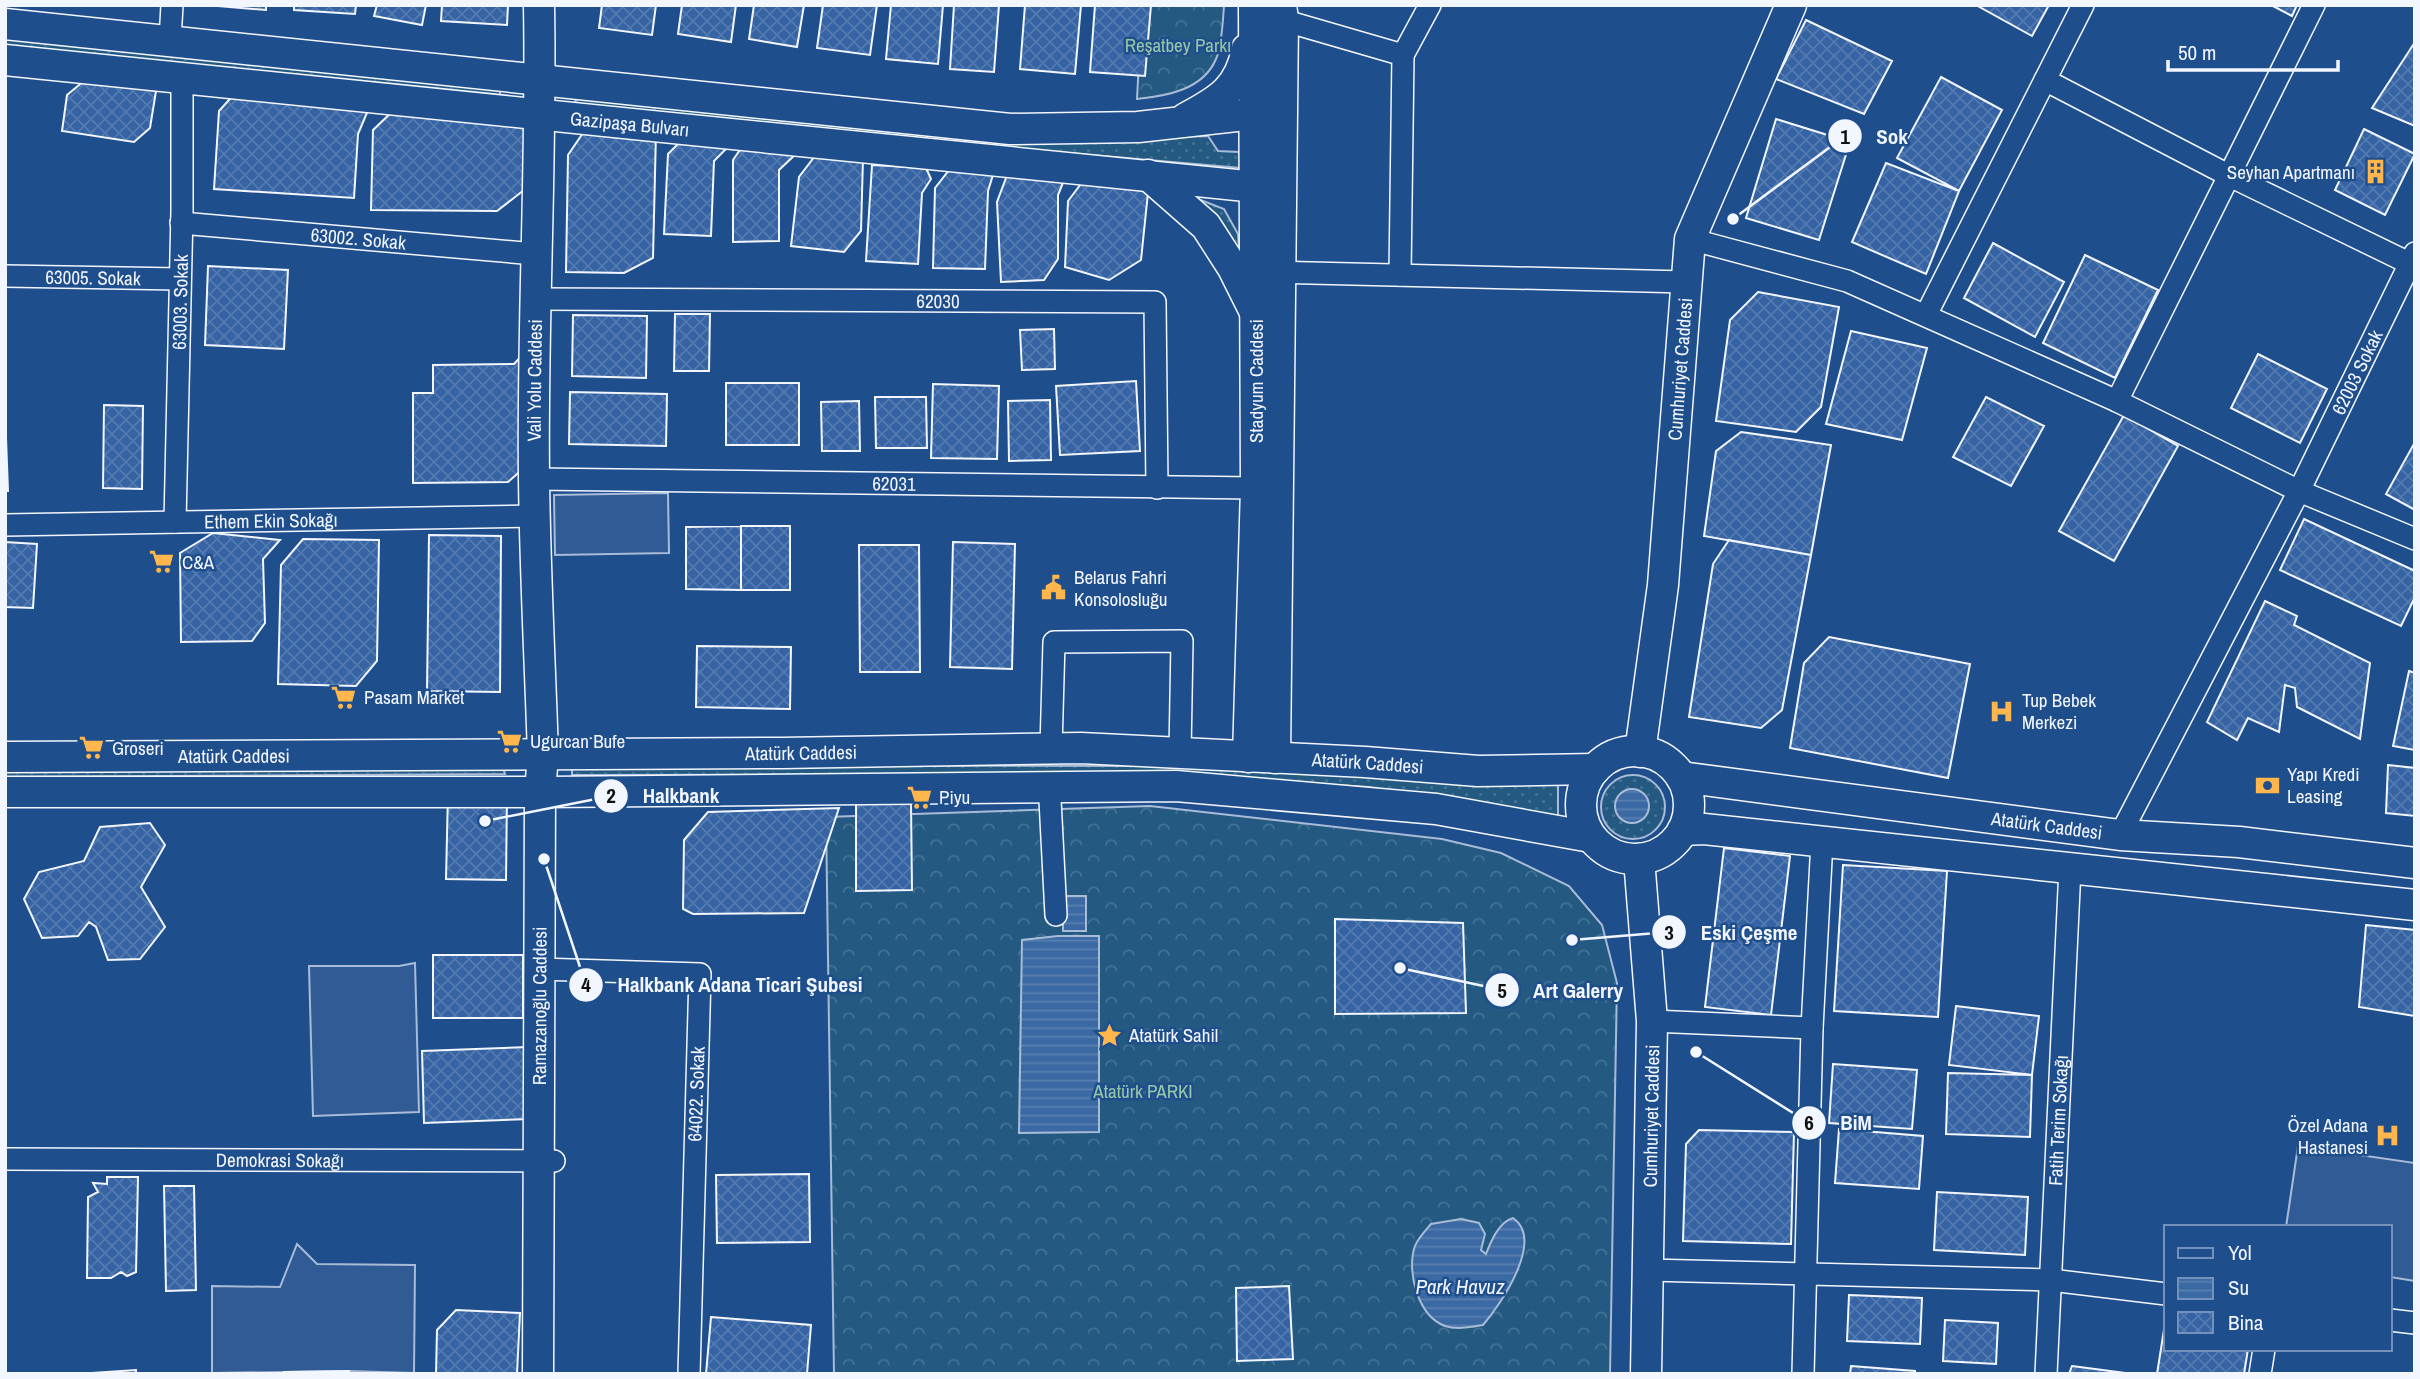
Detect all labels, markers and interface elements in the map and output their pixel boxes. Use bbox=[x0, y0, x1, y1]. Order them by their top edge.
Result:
scale bar bbox=[2168, 28, 2338, 72]
park label: Reşatbey Parkı bbox=[1125, 32, 1231, 58]
text: 50 m bbox=[2178, 38, 2216, 67]
street label: Gazipaşa Bulvarı bbox=[569, 105, 691, 143]
callout: Sok bbox=[1827, 115, 1922, 157]
text: 1 bbox=[1840, 122, 1850, 151]
text: Sok bbox=[1876, 122, 1908, 151]
building icon: Seyhan Apartmanı bbox=[2361, 158, 2389, 186]
place label: Seyhan Apartmanı bbox=[2227, 159, 2355, 185]
street label: 63002. Sokak bbox=[310, 221, 407, 256]
street label: 63003. Sokak bbox=[166, 254, 194, 350]
street label: 63005. Sokak bbox=[45, 264, 141, 291]
street label: 62030 bbox=[916, 288, 960, 314]
street label: Cumhuriyet Caddesi bbox=[1661, 297, 1698, 442]
street label: Vali Yolu Caddesi bbox=[521, 319, 548, 441]
street label: Stadyum Caddesi bbox=[1243, 319, 1269, 443]
street label: 62003 Sokak bbox=[2325, 325, 2389, 419]
street label: 62031 bbox=[872, 470, 916, 497]
street label: Ethem Ekin Sokağı bbox=[204, 506, 338, 535]
supermarket icon: C&A bbox=[148, 548, 176, 576]
place label: C&A bbox=[182, 549, 215, 575]
place label: Belarus Fahri Konsolosluğu bbox=[1074, 564, 1168, 612]
public building icon: Belarus Fahri Konsolosluğu bbox=[1040, 574, 1068, 602]
supermarket icon: Pasam Market bbox=[330, 683, 358, 711]
place label: Pasam Market bbox=[364, 684, 465, 710]
place label: Tup Bebek Merkezi bbox=[2022, 687, 2096, 735]
hospital icon: Tup Bebek Merkezi bbox=[1988, 697, 2016, 725]
supermarket icon: Ugurcan Bufe bbox=[496, 727, 524, 755]
place label: Ugurcan Bufe bbox=[530, 728, 625, 754]
supermarket icon: Groseri bbox=[78, 734, 106, 762]
place label: Groseri bbox=[112, 735, 164, 761]
street label: Atatürk Caddesi bbox=[744, 739, 857, 766]
street label: Atatürk Caddesi bbox=[177, 743, 290, 769]
street label: Atatürk Caddesi bbox=[1310, 746, 1424, 780]
place label: Yapı Kredi Leasing bbox=[2287, 761, 2360, 809]
bank icon: Yapı Kredi Leasing bbox=[2253, 771, 2281, 799]
callout: Halkbank bbox=[593, 775, 733, 817]
text: 2 bbox=[606, 781, 616, 810]
text: Halkbank bbox=[643, 781, 720, 810]
supermarket icon: Piyu bbox=[905, 783, 933, 811]
place label: Piyu bbox=[939, 784, 970, 810]
street label: Atatürk Caddesi bbox=[1989, 805, 2104, 846]
callout: Eski Çeşme bbox=[1652, 911, 1811, 953]
text: 3 bbox=[1664, 918, 1674, 947]
text: Eski Çeşme bbox=[1701, 918, 1797, 947]
street label: Ramazanoğlu Caddesi bbox=[526, 927, 553, 1085]
callout: Halkbank Adana Ticari Şubesi bbox=[568, 964, 877, 1006]
callout: Art Galerry bbox=[1484, 969, 1637, 1011]
text: 4 bbox=[581, 970, 591, 999]
text: Halkbank Adana Ticari Şubesi bbox=[617, 970, 863, 999]
text: 5 bbox=[1497, 976, 1507, 1005]
text: Art Galerry bbox=[1533, 976, 1623, 1005]
place icon: Atatürk Sahil bbox=[1095, 1021, 1123, 1049]
place label: Atatürk Sahil bbox=[1128, 1022, 1218, 1048]
street label: Cumhuriyet Caddesi bbox=[1637, 1044, 1665, 1188]
street label: 64022. Sokak bbox=[681, 1046, 711, 1142]
street label: Fatih Terim Sokağı bbox=[2042, 1054, 2074, 1186]
park label: Atatürk PARKI bbox=[1092, 1078, 1193, 1104]
callout: BiM bbox=[1792, 1102, 1886, 1144]
text: 6 bbox=[1804, 1108, 1814, 1137]
text: BiM bbox=[1840, 1108, 1872, 1137]
place label: Özel Adana Hastanesi bbox=[2287, 1112, 2368, 1160]
hospital icon: Özel Adana Hastanesi bbox=[2374, 1122, 2402, 1150]
street label: Demokrasi Sokağı bbox=[216, 1147, 344, 1173]
legend bbox=[2164, 1225, 2392, 1351]
text: Yol bbox=[2228, 1238, 2252, 1267]
water label: Park Havuz bbox=[1416, 1272, 1505, 1301]
text: Su bbox=[2228, 1273, 2249, 1302]
text: Bina bbox=[2228, 1308, 2264, 1337]

